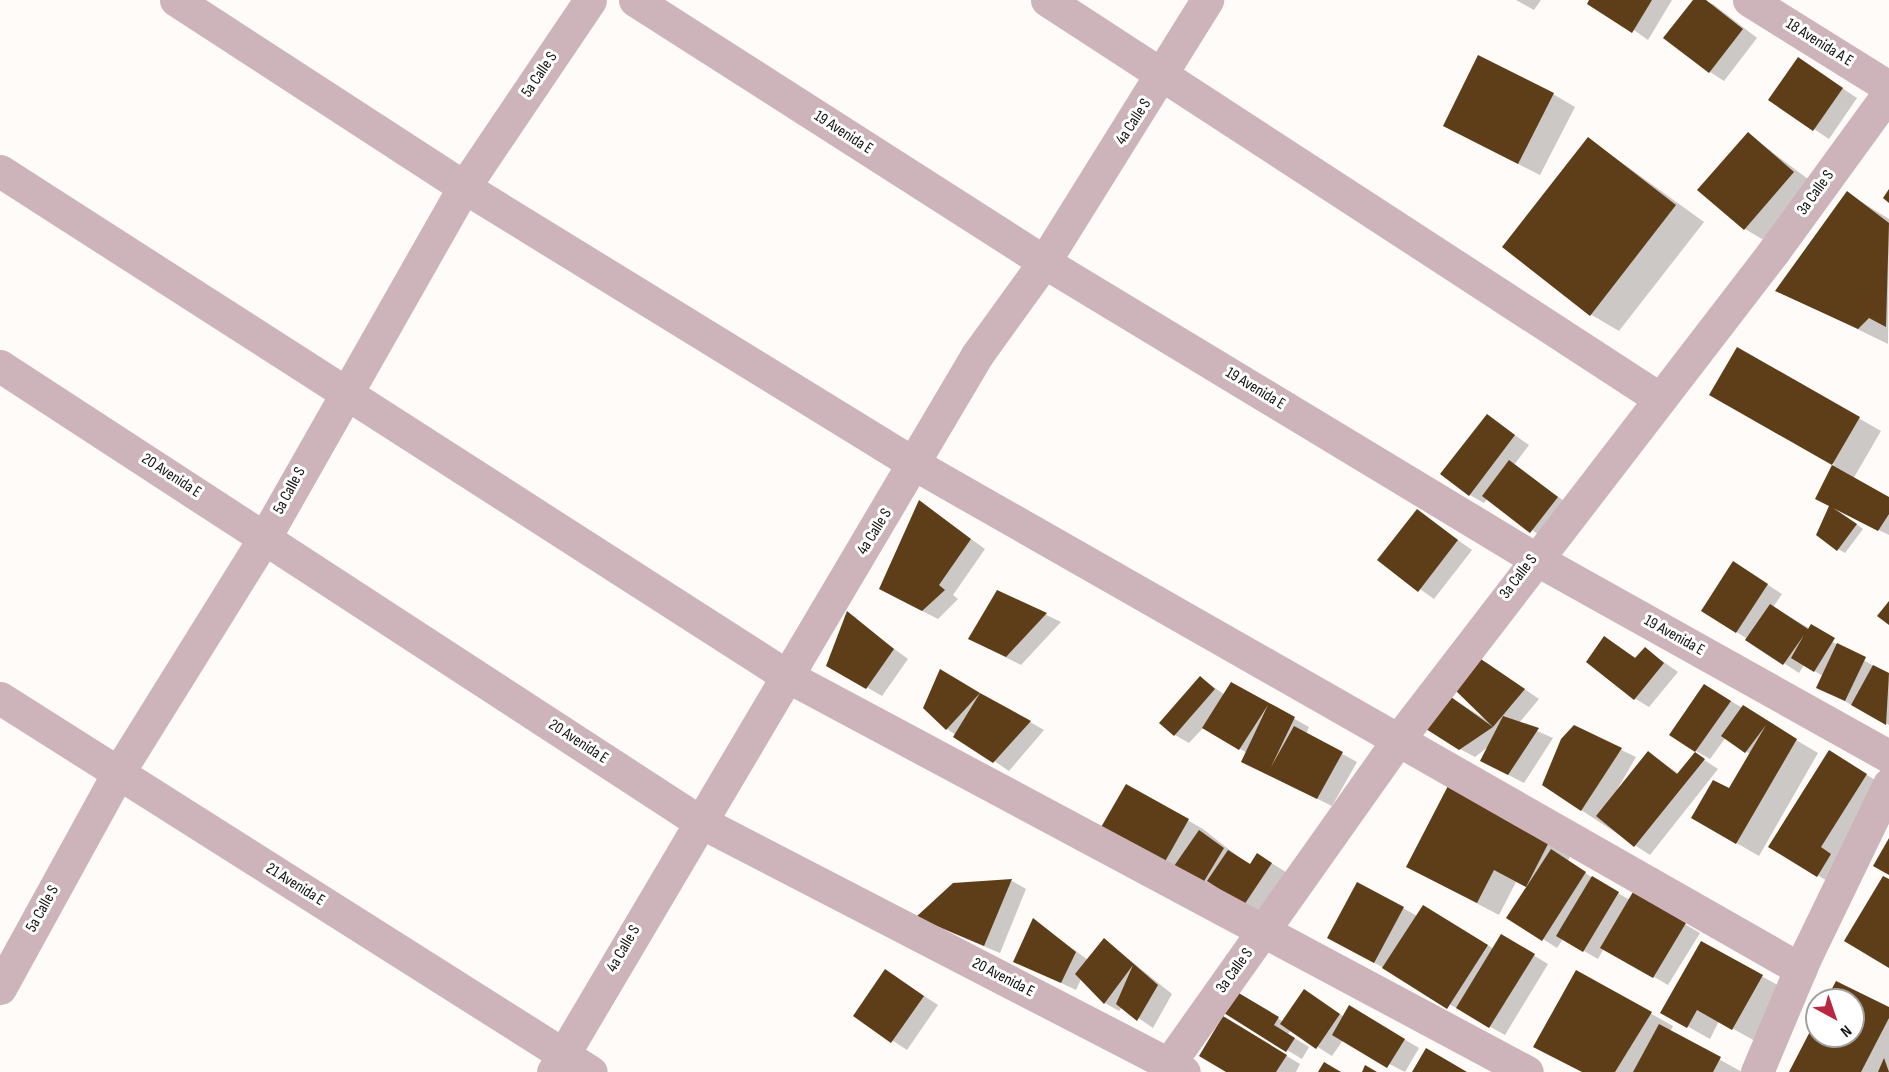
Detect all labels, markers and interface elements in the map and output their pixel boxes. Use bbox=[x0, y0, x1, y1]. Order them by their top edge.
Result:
street label: 18 Avenida A E bbox=[1782, 15, 1856, 71]
street label: 5a Calle S bbox=[518, 49, 562, 101]
street label: 4a Calle S bbox=[1112, 95, 1156, 149]
street label: 19 Avenida E bbox=[810, 107, 876, 159]
street label: 3a Calle S bbox=[1793, 167, 1839, 219]
street label: 19 Avenida E bbox=[1222, 364, 1288, 414]
street label: 20 Avenida E bbox=[138, 450, 204, 502]
street label: 5a Calle S bbox=[270, 464, 310, 518]
street label: 4a Calle S bbox=[853, 505, 897, 559]
street label: 3a Calle S bbox=[1496, 551, 1542, 603]
street label: 19 Avenida E bbox=[1640, 612, 1708, 660]
street label: 20 Avenida E bbox=[545, 716, 611, 768]
street label: 21 Avenida E bbox=[262, 859, 328, 911]
street label: 5a Calle S bbox=[22, 882, 64, 936]
street label: 4a Calle S bbox=[603, 922, 645, 976]
street label: 3a Calle S bbox=[1212, 945, 1258, 997]
street label: 20 Avenida E bbox=[969, 954, 1037, 1002]
north arrow bbox=[1805, 988, 1865, 1048]
text: N bbox=[1836, 1021, 1855, 1041]

